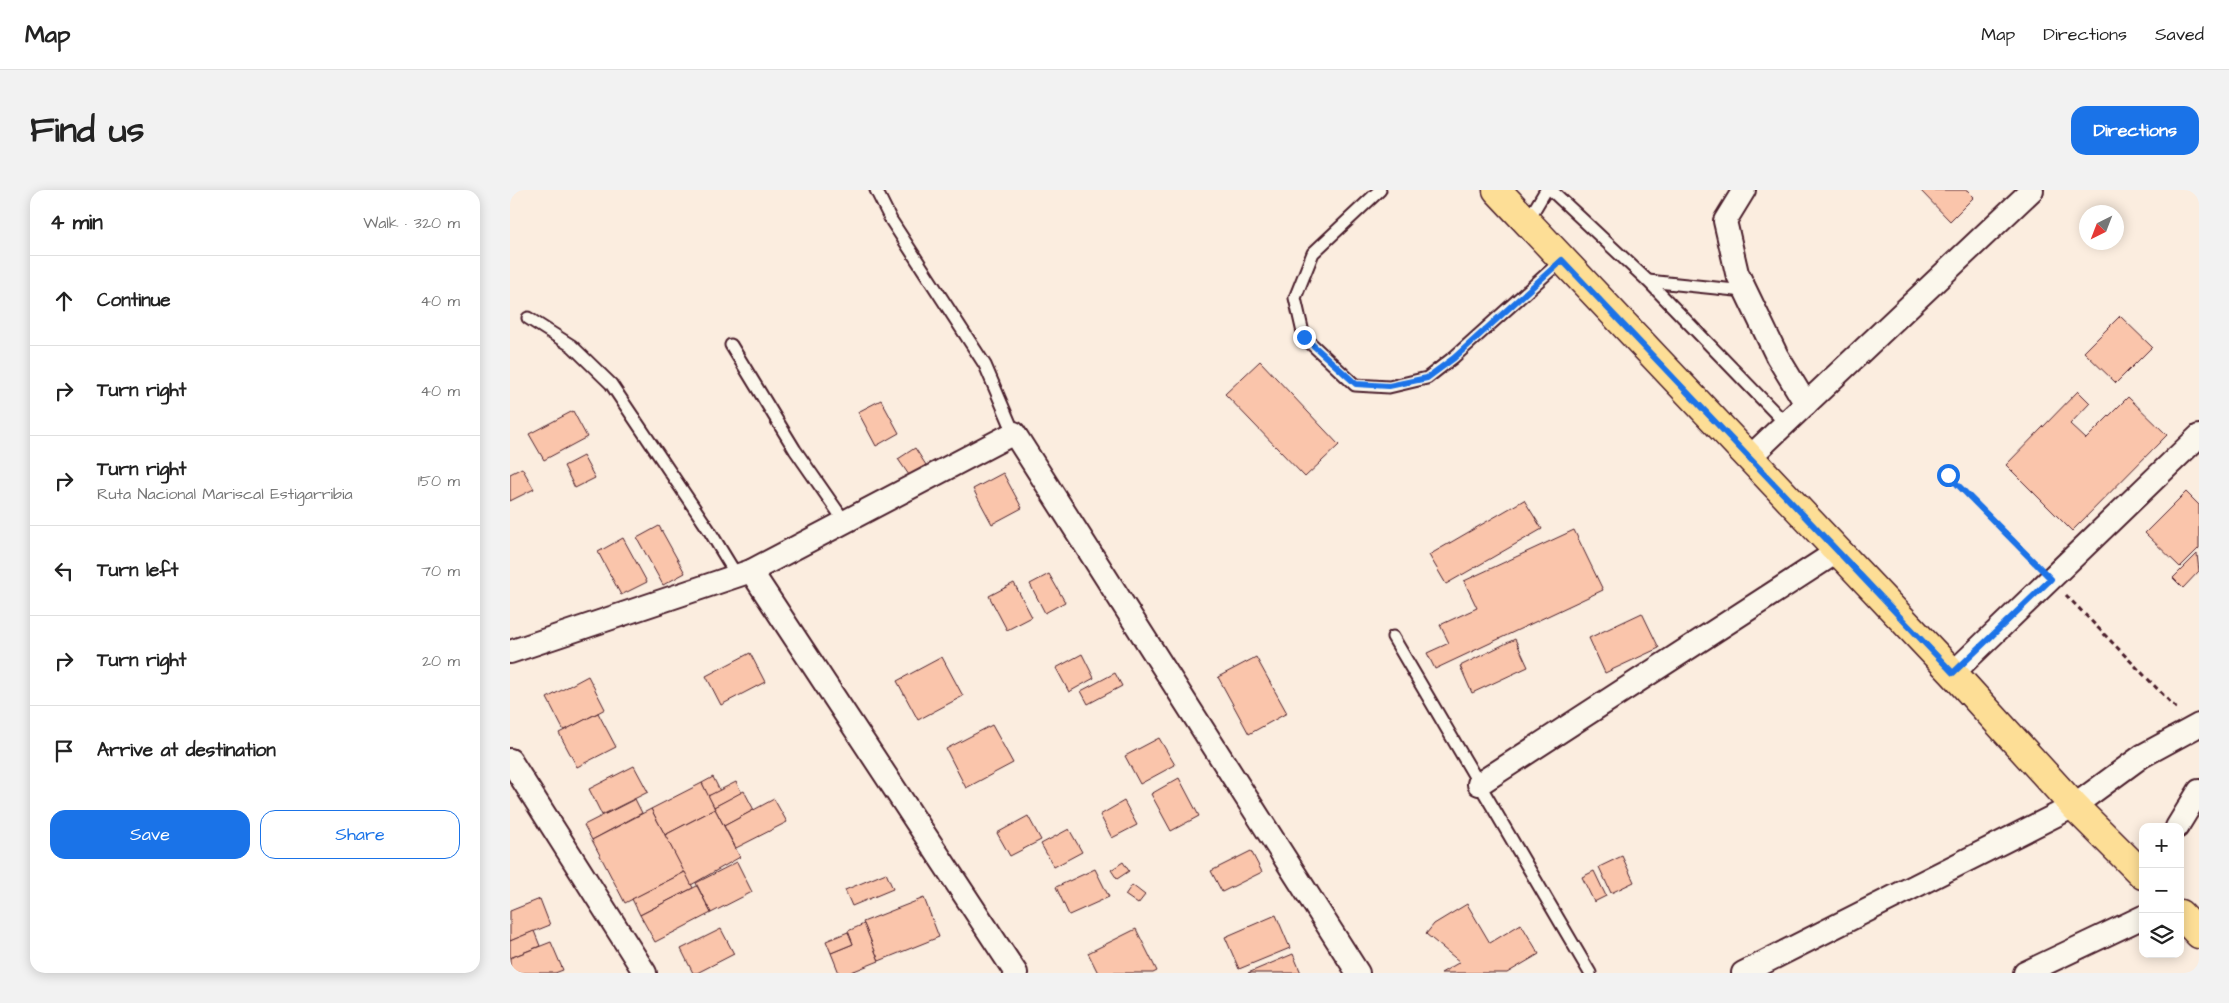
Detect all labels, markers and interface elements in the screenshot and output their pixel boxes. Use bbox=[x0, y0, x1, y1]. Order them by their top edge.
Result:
text: Map bbox=[25, 18, 70, 52]
text: Map bbox=[1981, 22, 2015, 47]
text: Directions bbox=[2043, 22, 2127, 47]
text: Saved bbox=[2155, 22, 2204, 47]
text: Find us bbox=[30, 106, 144, 155]
button: Directions bbox=[2071, 106, 2199, 155]
north arrow bbox=[2079, 205, 2124, 250]
text: 4 min bbox=[50, 208, 103, 237]
text: Walk · 320 m bbox=[363, 212, 460, 234]
icon: ahead bbox=[50, 287, 78, 315]
text: Continue bbox=[97, 287, 171, 314]
text: 40 m bbox=[420, 290, 460, 312]
route end bbox=[1293, 326, 1316, 349]
icon: right bbox=[50, 377, 78, 405]
text: Turn right bbox=[97, 377, 186, 404]
text: 40 m bbox=[420, 380, 460, 402]
text: Turn right bbox=[97, 456, 186, 483]
route start bbox=[1937, 464, 1960, 487]
icon: right bbox=[50, 467, 78, 495]
text: 150 m bbox=[418, 470, 460, 492]
text: Ruta Nacional Mariscal Estigarribia bbox=[97, 483, 353, 505]
icon: left bbox=[50, 557, 78, 585]
text: Turn left bbox=[97, 557, 178, 584]
text: 70 m bbox=[421, 560, 460, 582]
icon: right bbox=[50, 647, 78, 675]
text: Turn right bbox=[97, 647, 186, 674]
text: 20 m bbox=[422, 650, 460, 672]
icon: arrive bbox=[50, 737, 78, 765]
text: Arrive at destination bbox=[97, 737, 276, 764]
button: Save bbox=[50, 810, 250, 859]
button: Share bbox=[260, 810, 460, 859]
map controls bbox=[2139, 823, 2184, 958]
button: + bbox=[2139, 823, 2184, 868]
button: − bbox=[2139, 868, 2184, 913]
button: layers bbox=[2139, 913, 2184, 958]

